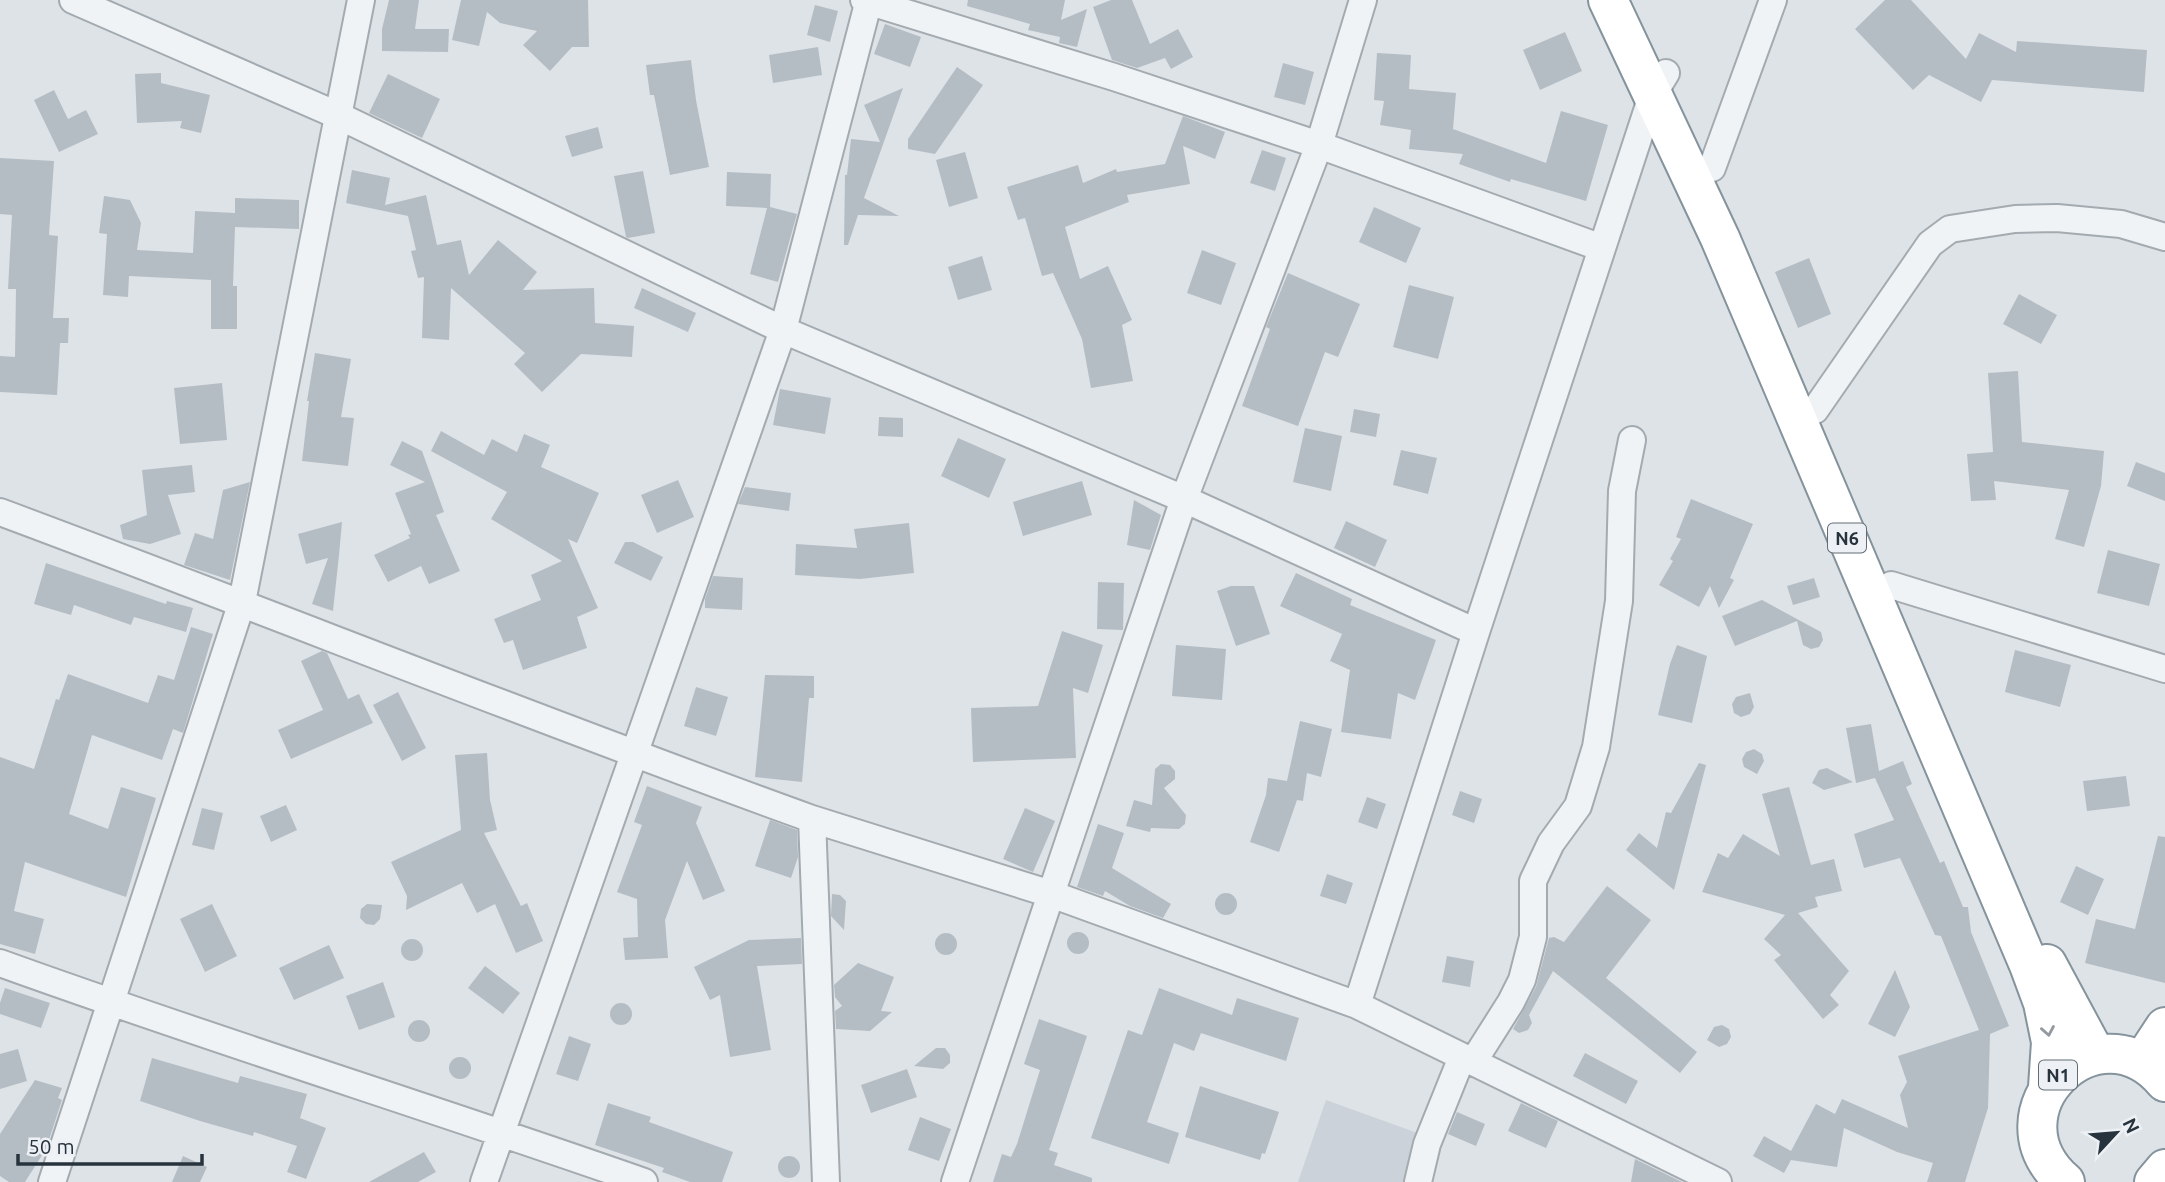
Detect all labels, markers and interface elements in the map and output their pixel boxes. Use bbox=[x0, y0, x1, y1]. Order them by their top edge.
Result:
road number: N6 bbox=[1828, 524, 1866, 552]
one-way arrow bbox=[2040, 1025, 2055, 1037]
road number: N1 bbox=[2039, 1060, 2077, 1090]
north arrow bbox=[2081, 1098, 2151, 1168]
text: N bbox=[2118, 1114, 2144, 1137]
scale bar bbox=[18, 1122, 201, 1166]
text: 50 m bbox=[28, 1134, 75, 1158]

